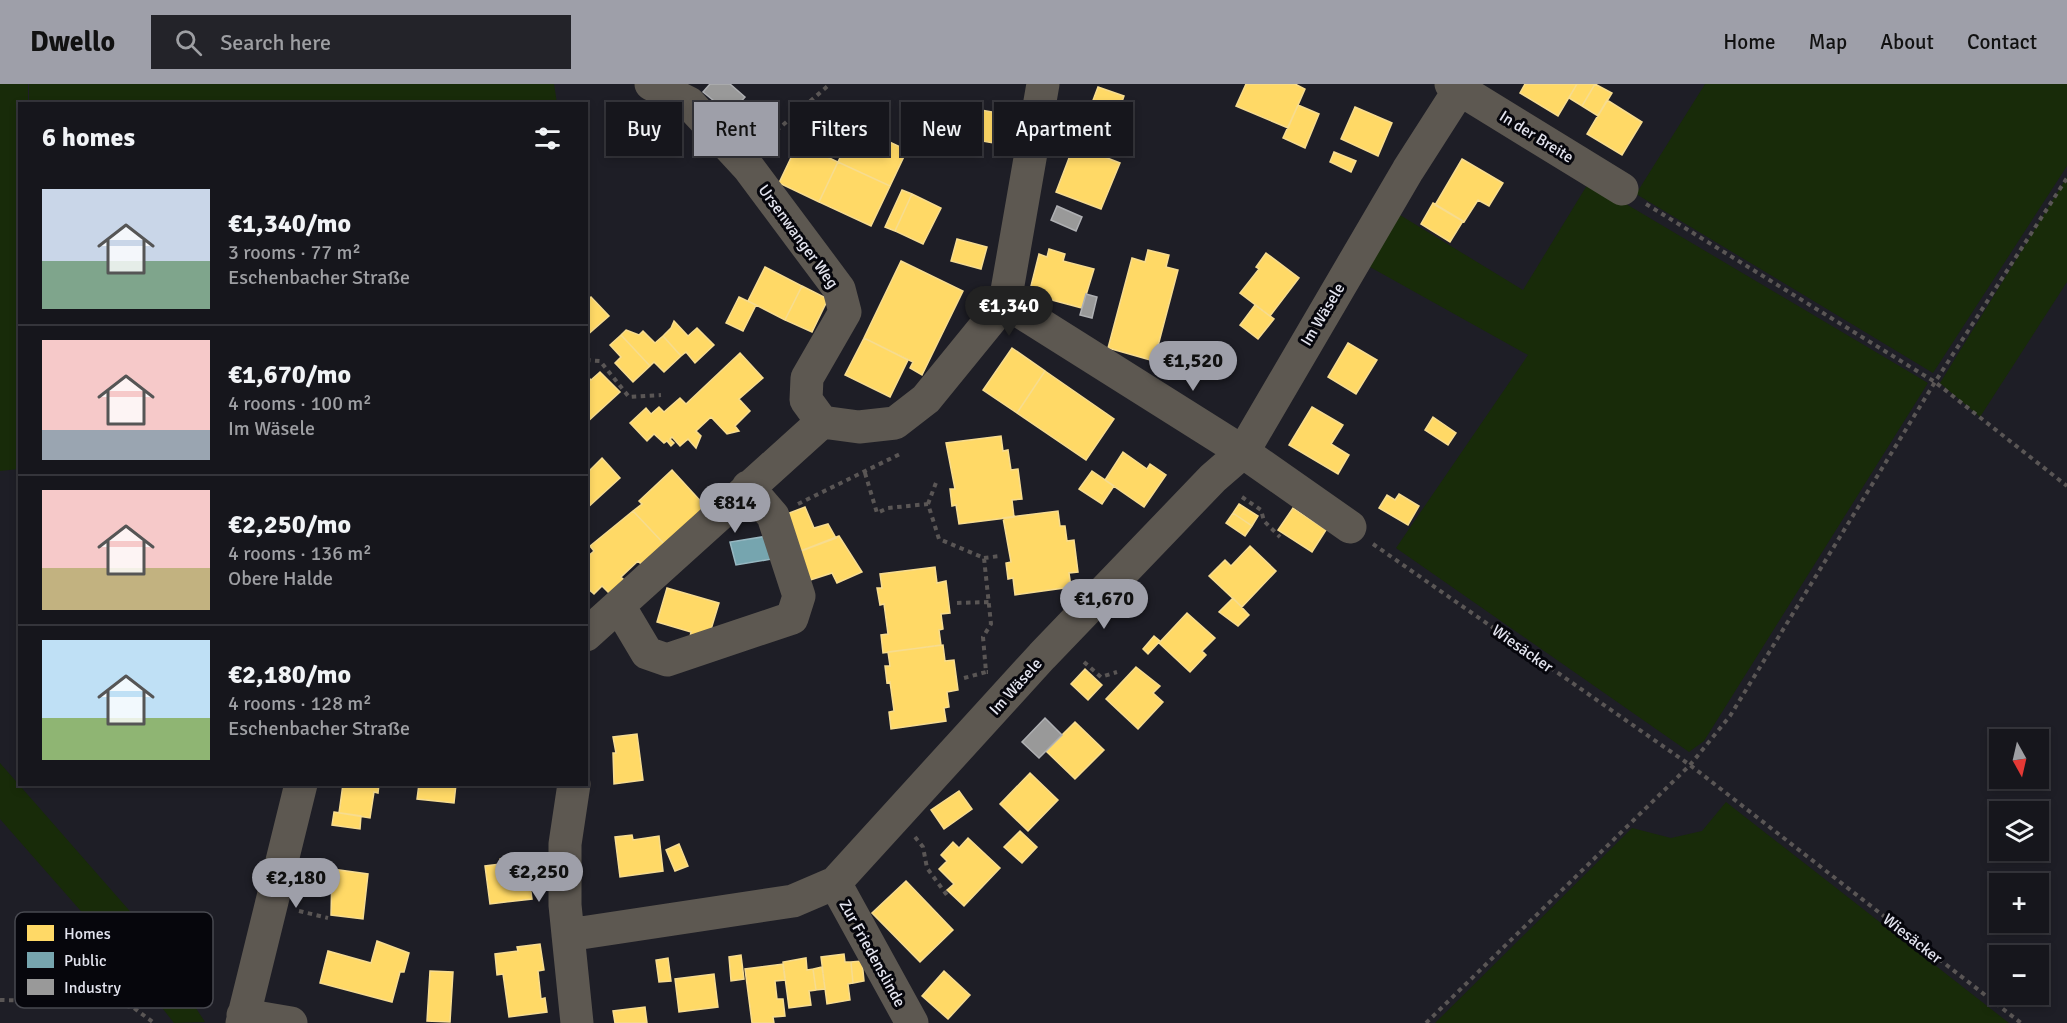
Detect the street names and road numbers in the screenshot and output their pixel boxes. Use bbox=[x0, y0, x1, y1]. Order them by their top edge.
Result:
street label: In der Breite bbox=[1496, 106, 1577, 167]
street label: Ursenwanger Weg bbox=[754, 181, 843, 292]
street label: Im Wäsele bbox=[1296, 280, 1349, 350]
street label: Wiesäcker bbox=[1488, 621, 1557, 677]
street label: Im Wäsele bbox=[985, 654, 1046, 719]
street label: Zur Friedenslinde bbox=[834, 896, 910, 1011]
street label: Wiesäcker bbox=[1879, 909, 1946, 968]

